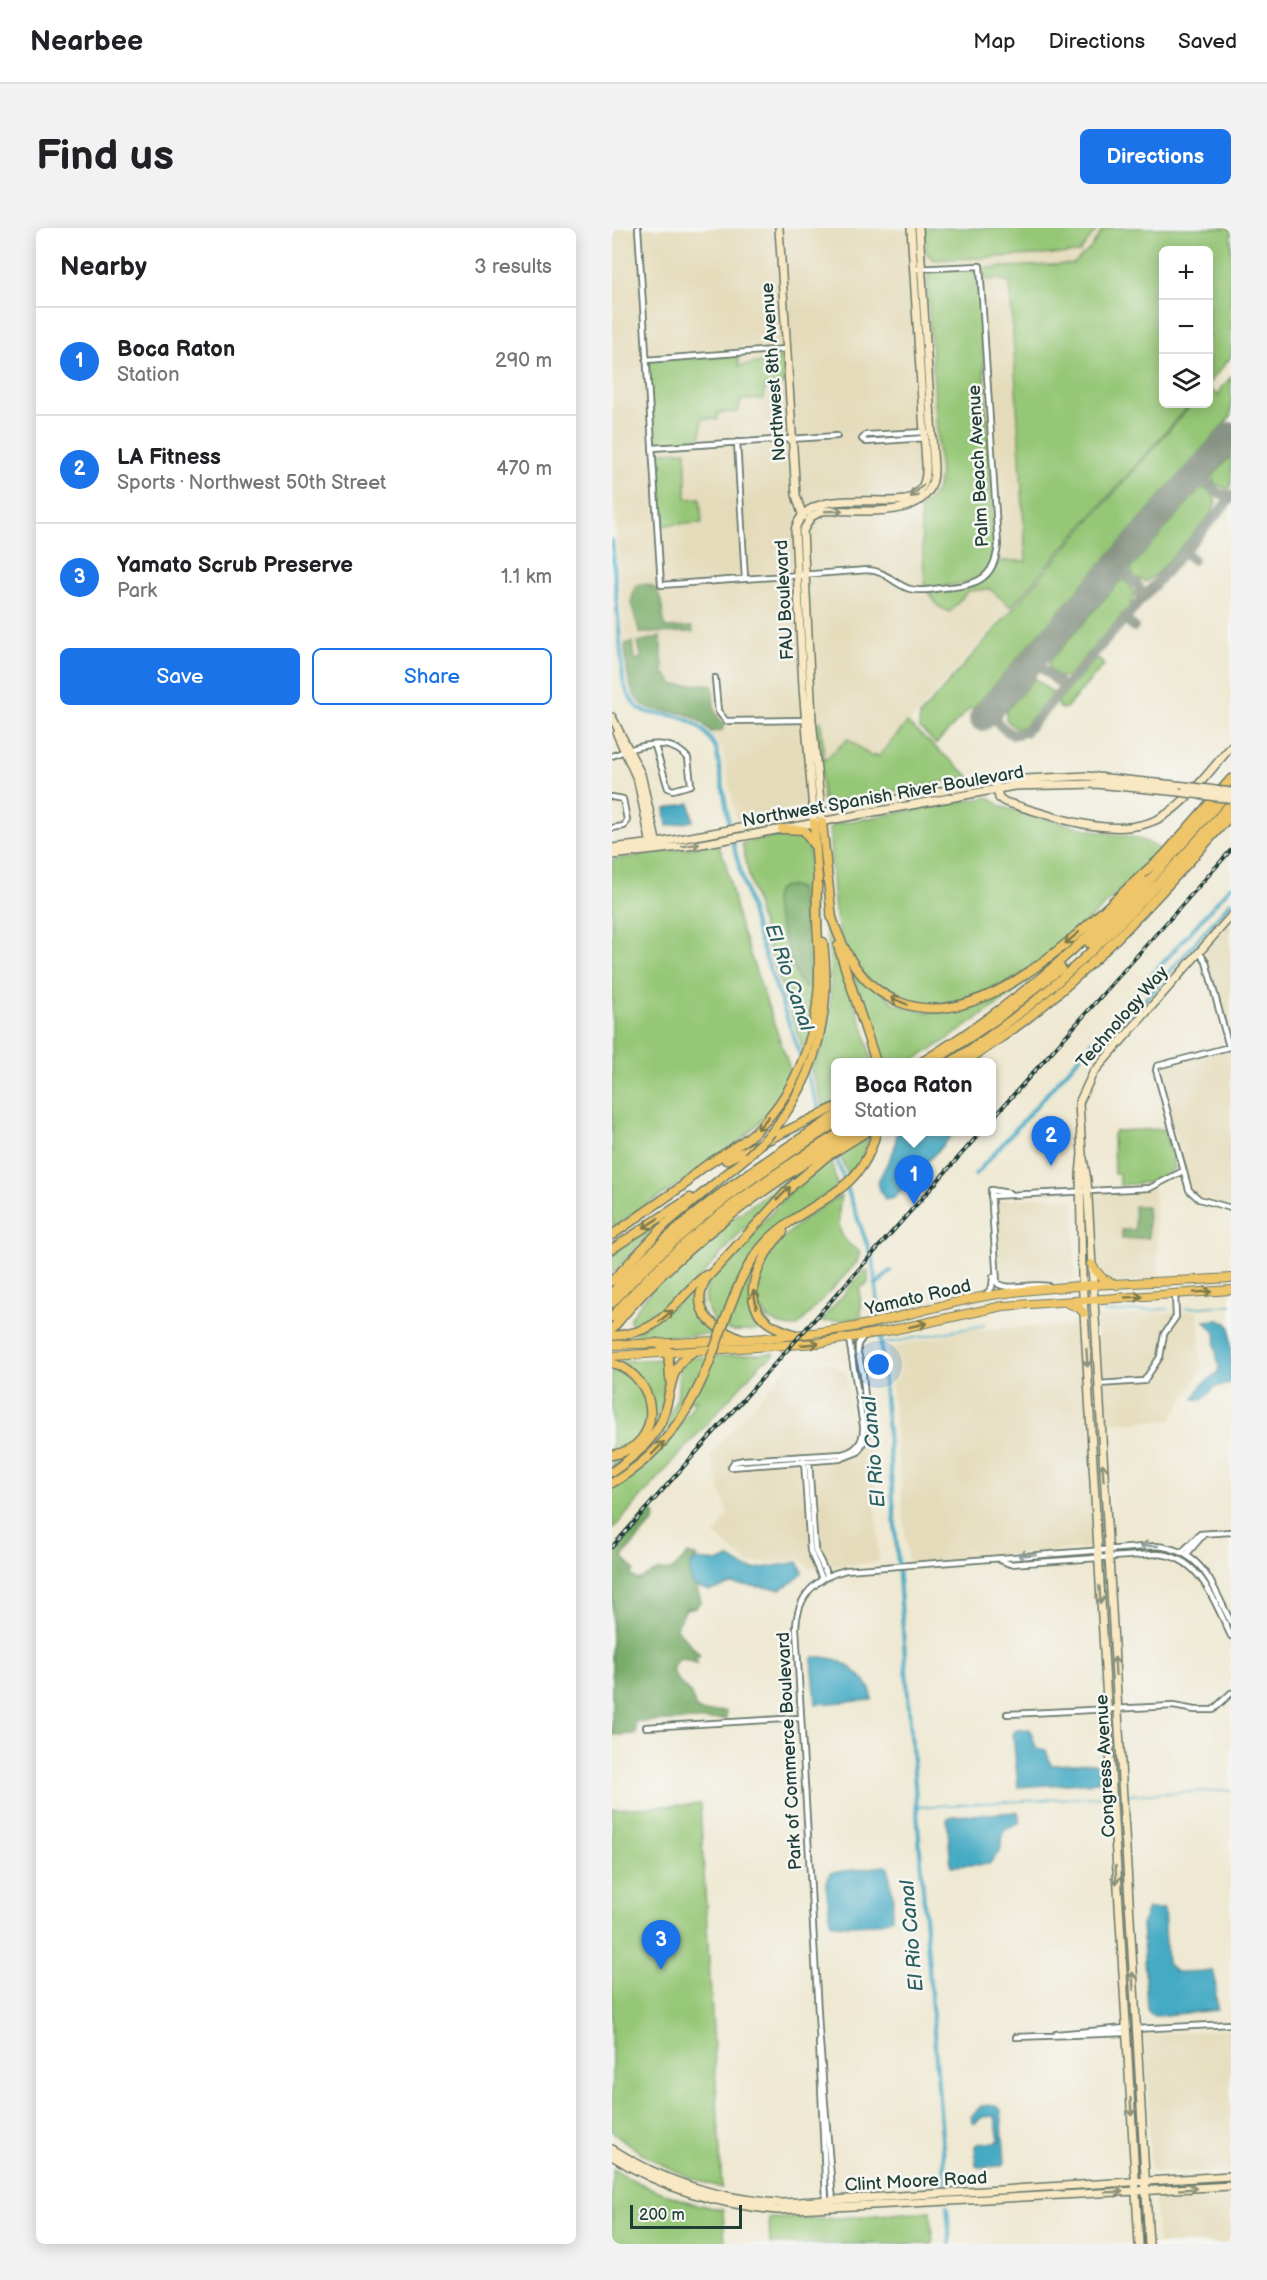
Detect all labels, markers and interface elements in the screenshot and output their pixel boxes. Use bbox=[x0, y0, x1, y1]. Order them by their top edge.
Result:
text: Nearbee bbox=[30, 25, 143, 58]
text: Map bbox=[973, 29, 1016, 54]
text: Directions bbox=[1049, 29, 1145, 54]
text: Saved bbox=[1178, 29, 1237, 54]
button: Directions bbox=[1080, 129, 1231, 184]
text: Find us bbox=[36, 131, 174, 182]
map controls bbox=[1159, 246, 1213, 408]
button: + bbox=[1159, 246, 1213, 300]
text: Nearby bbox=[60, 252, 147, 283]
text: 3 results bbox=[474, 255, 552, 279]
street label: Northwest 8th Avenue bbox=[757, 282, 790, 462]
button: − bbox=[1159, 300, 1213, 354]
text: Boca Raton bbox=[117, 336, 235, 363]
text: 1 bbox=[75, 349, 84, 373]
text: 290 m bbox=[495, 349, 552, 373]
button: layers bbox=[1159, 354, 1213, 408]
text: Station bbox=[117, 363, 179, 387]
street label: Palm Beach Avenue bbox=[964, 384, 993, 548]
text: LA Fitness bbox=[117, 444, 221, 471]
text: 2 bbox=[74, 457, 85, 481]
text: 470 m bbox=[496, 457, 552, 481]
text: Sports · Northwest 50th Street bbox=[117, 471, 386, 495]
one-way arrow bbox=[909, 484, 924, 498]
one-way arrow bbox=[824, 505, 844, 516]
street label: FAU Boulevard bbox=[771, 539, 798, 661]
text: Yamato Scrub Preserve bbox=[117, 552, 353, 579]
text: 3 bbox=[74, 565, 85, 589]
text: 1.1 km bbox=[501, 565, 552, 589]
text: Park bbox=[117, 579, 157, 603]
button: Save bbox=[60, 648, 300, 705]
button: Share bbox=[312, 648, 552, 705]
street label: Northwest Spanish River Boulevard bbox=[741, 761, 1026, 832]
one-way arrow bbox=[681, 839, 700, 850]
water label: El Rio Canal bbox=[760, 921, 819, 1035]
one-way arrow bbox=[1064, 931, 1080, 944]
street label: Technology Way bbox=[1072, 961, 1173, 1073]
one-way arrow bbox=[890, 995, 908, 1006]
popup bbox=[831, 1058, 996, 1136]
text: Boca Raton bbox=[854, 1072, 973, 1099]
text: Station bbox=[854, 1099, 917, 1123]
one-way arrow bbox=[756, 1115, 770, 1130]
pin: 2 bbox=[1032, 1116, 1070, 1166]
pin: 1 bbox=[894, 1156, 934, 1205]
one-way arrow bbox=[777, 1185, 792, 1200]
one-way arrow bbox=[643, 1217, 660, 1229]
street label: Yamato Road bbox=[862, 1275, 973, 1320]
one-way arrow bbox=[1193, 1286, 1212, 1297]
one-way arrow bbox=[749, 1290, 760, 1309]
one-way arrow bbox=[1124, 1291, 1144, 1302]
one-way arrow bbox=[657, 1309, 673, 1322]
one-way arrow bbox=[908, 1318, 927, 1330]
one-way arrow bbox=[799, 1338, 819, 1349]
one-way arrow bbox=[1081, 1348, 1092, 1368]
your location bbox=[864, 1350, 893, 1379]
water label: El Rio Canal bbox=[857, 1394, 891, 1509]
one-way arrow bbox=[651, 1440, 666, 1455]
one-way arrow bbox=[1097, 1462, 1108, 1482]
one-way arrow bbox=[1140, 1541, 1160, 1552]
one-way arrow bbox=[1018, 1550, 1038, 1561]
one-way arrow bbox=[1095, 1584, 1106, 1604]
street label: Park of Commerce Boulevard bbox=[773, 1631, 806, 1870]
one-way arrow bbox=[1109, 1657, 1120, 1677]
street label: Congress Avenue bbox=[1091, 1693, 1120, 1838]
one-way arrow bbox=[1111, 1864, 1122, 1884]
water label: El Rio Canal bbox=[895, 1878, 929, 1993]
pin: 3 bbox=[641, 1920, 680, 1970]
one-way arrow bbox=[1127, 1972, 1138, 1992]
one-way arrow bbox=[1126, 2096, 1137, 2116]
street label: Clint Moore Road bbox=[844, 2167, 988, 2196]
one-way arrow bbox=[1178, 2184, 1198, 2195]
one-way arrow bbox=[1104, 2187, 1124, 2198]
scale bar bbox=[630, 2202, 742, 2230]
text: 200 m bbox=[639, 2206, 685, 2225]

